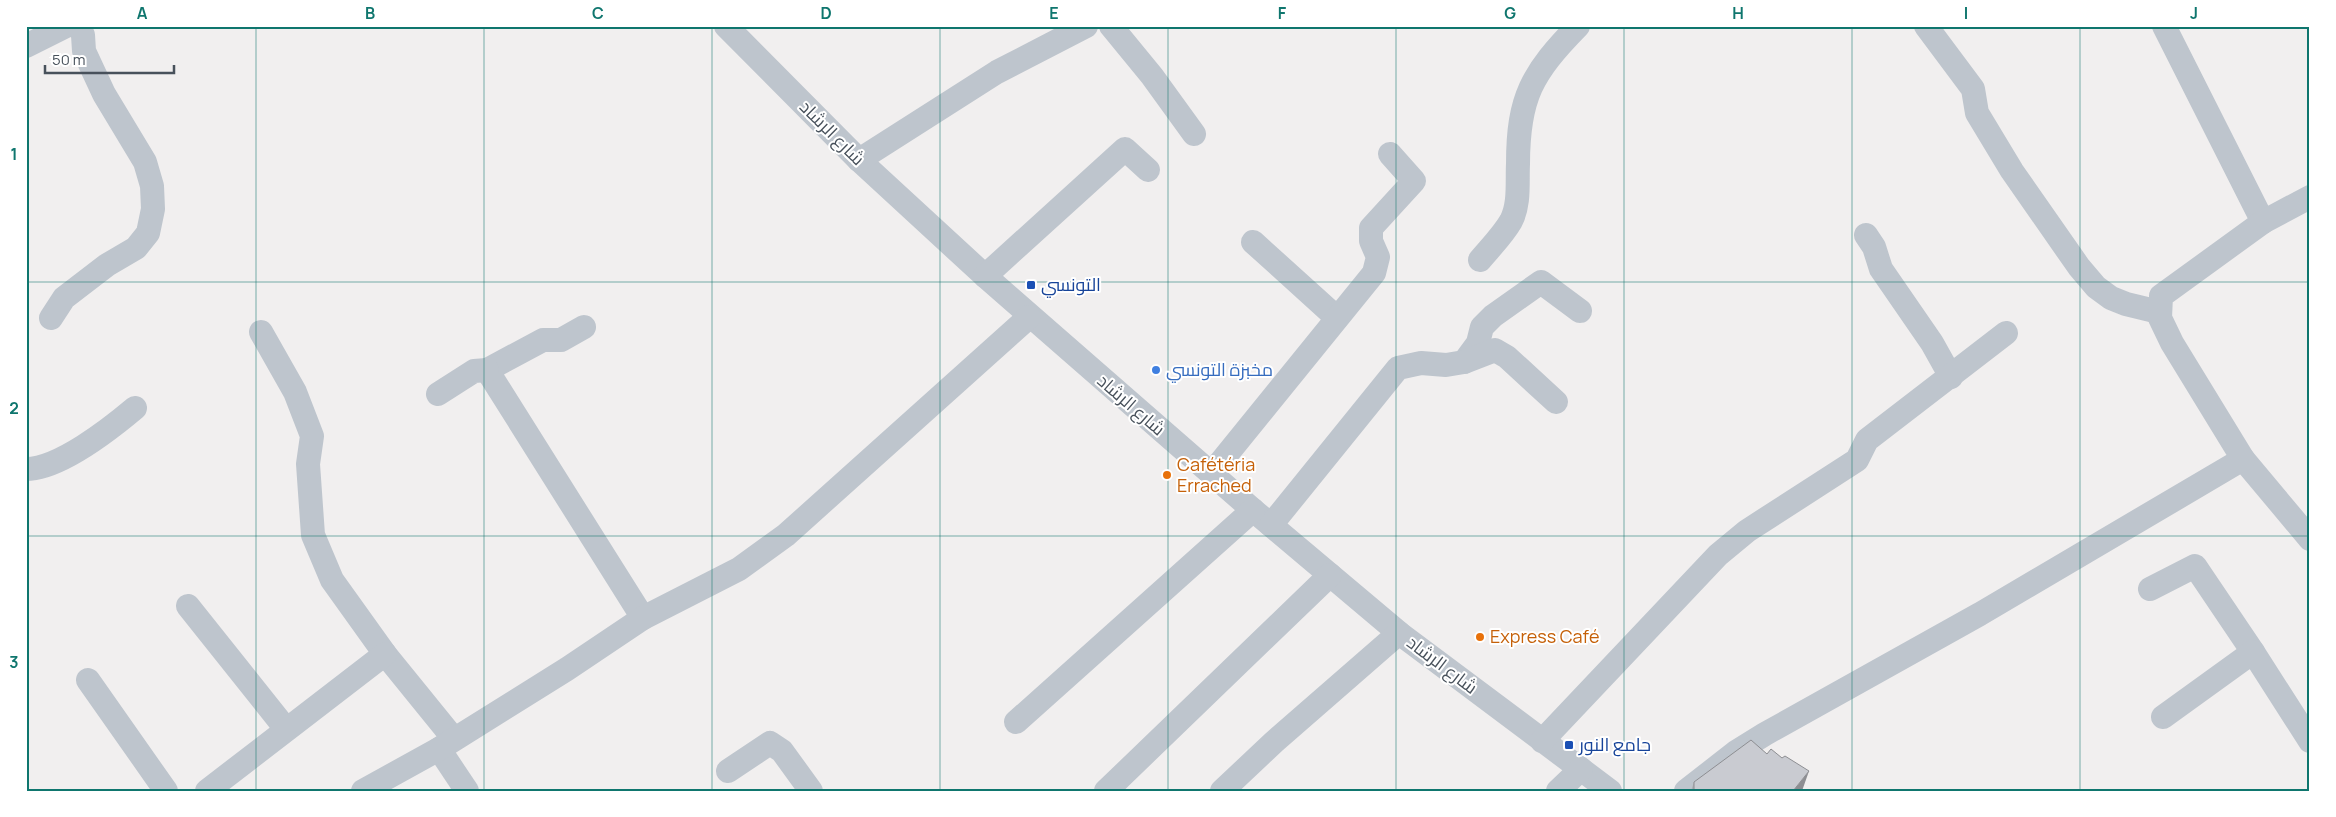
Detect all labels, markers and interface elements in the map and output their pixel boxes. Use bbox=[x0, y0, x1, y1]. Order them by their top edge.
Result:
text: A bbox=[137, 2, 148, 24]
text: B bbox=[365, 2, 375, 24]
text: C bbox=[592, 2, 604, 24]
text: D bbox=[820, 2, 832, 24]
text: E bbox=[1049, 2, 1059, 24]
text: F bbox=[1278, 2, 1287, 24]
text: G bbox=[1504, 2, 1516, 24]
text: H bbox=[1732, 2, 1744, 24]
text: I bbox=[1964, 2, 1968, 24]
text: J bbox=[2190, 2, 2198, 24]
scale bar bbox=[45, 42, 174, 74]
text: 50 m bbox=[52, 49, 86, 70]
street label: شارع الرشاد bbox=[794, 95, 870, 171]
text: 1 bbox=[10, 143, 18, 165]
place label: التونسي bbox=[1041, 272, 1101, 298]
marker: التونسي bbox=[1025, 279, 1037, 291]
place label: مخبزة التونسي bbox=[1166, 357, 1273, 383]
marker: مخبزة التونسي bbox=[1150, 364, 1162, 376]
street label: شارع الرشاد bbox=[1092, 368, 1171, 441]
text: 2 bbox=[9, 397, 19, 419]
place label: Cafétéria Errached bbox=[1177, 452, 1255, 497]
marker: Cafétéria Errached bbox=[1161, 469, 1173, 481]
place label: Express Café bbox=[1490, 624, 1600, 648]
street label: شارع الرشاد bbox=[1402, 630, 1483, 699]
marker: Express Café bbox=[1474, 631, 1486, 643]
text: 3 bbox=[9, 651, 19, 673]
place label: جامع النور bbox=[1578, 732, 1651, 757]
marker: جامع النور bbox=[1563, 739, 1575, 751]

